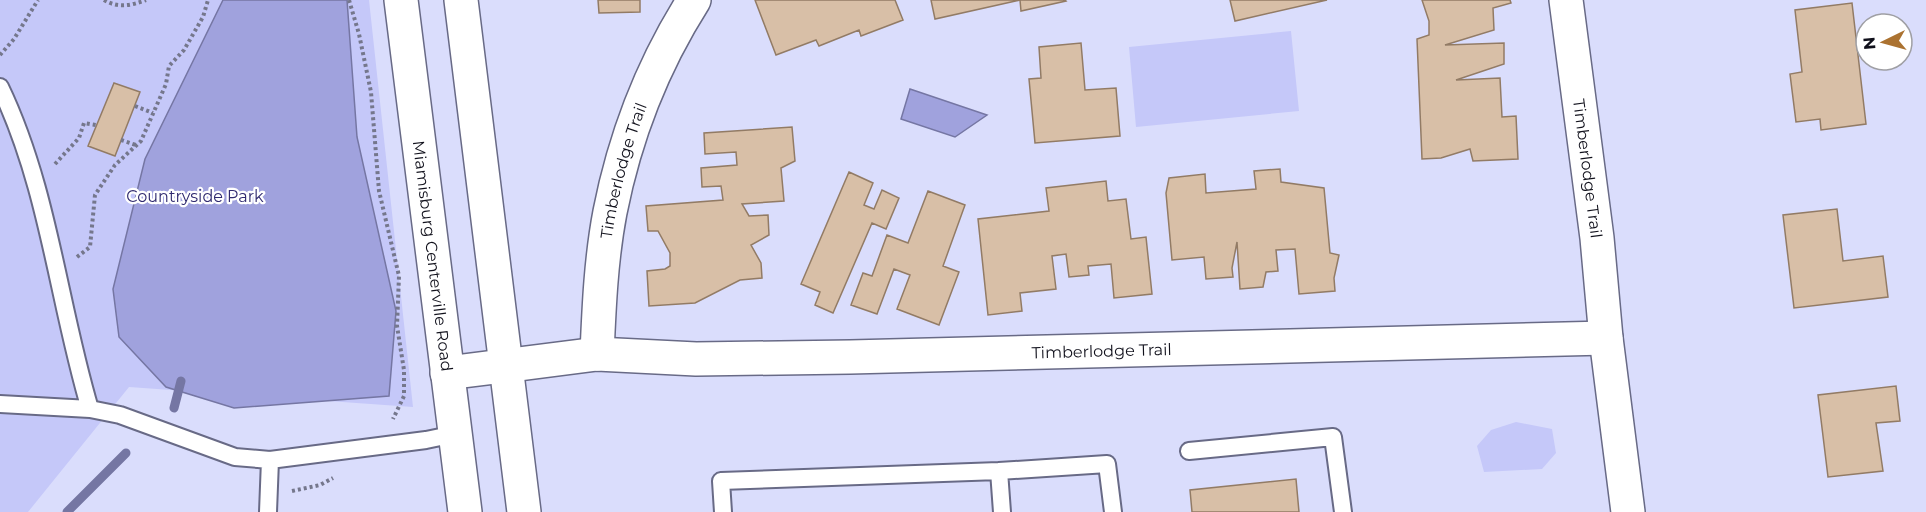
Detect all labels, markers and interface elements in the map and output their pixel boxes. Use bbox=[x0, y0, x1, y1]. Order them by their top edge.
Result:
north arrow bbox=[1854, 12, 1914, 72]
text: N bbox=[1860, 36, 1880, 51]
street label: Timberlodge Trail bbox=[1569, 98, 1606, 239]
street label: Timberlodge Trail bbox=[596, 100, 650, 240]
street label: Miamisburg Centerville Road bbox=[409, 139, 457, 373]
park label: Countryside Park bbox=[126, 187, 264, 206]
street label: Timberlodge Trail bbox=[1031, 339, 1172, 362]

